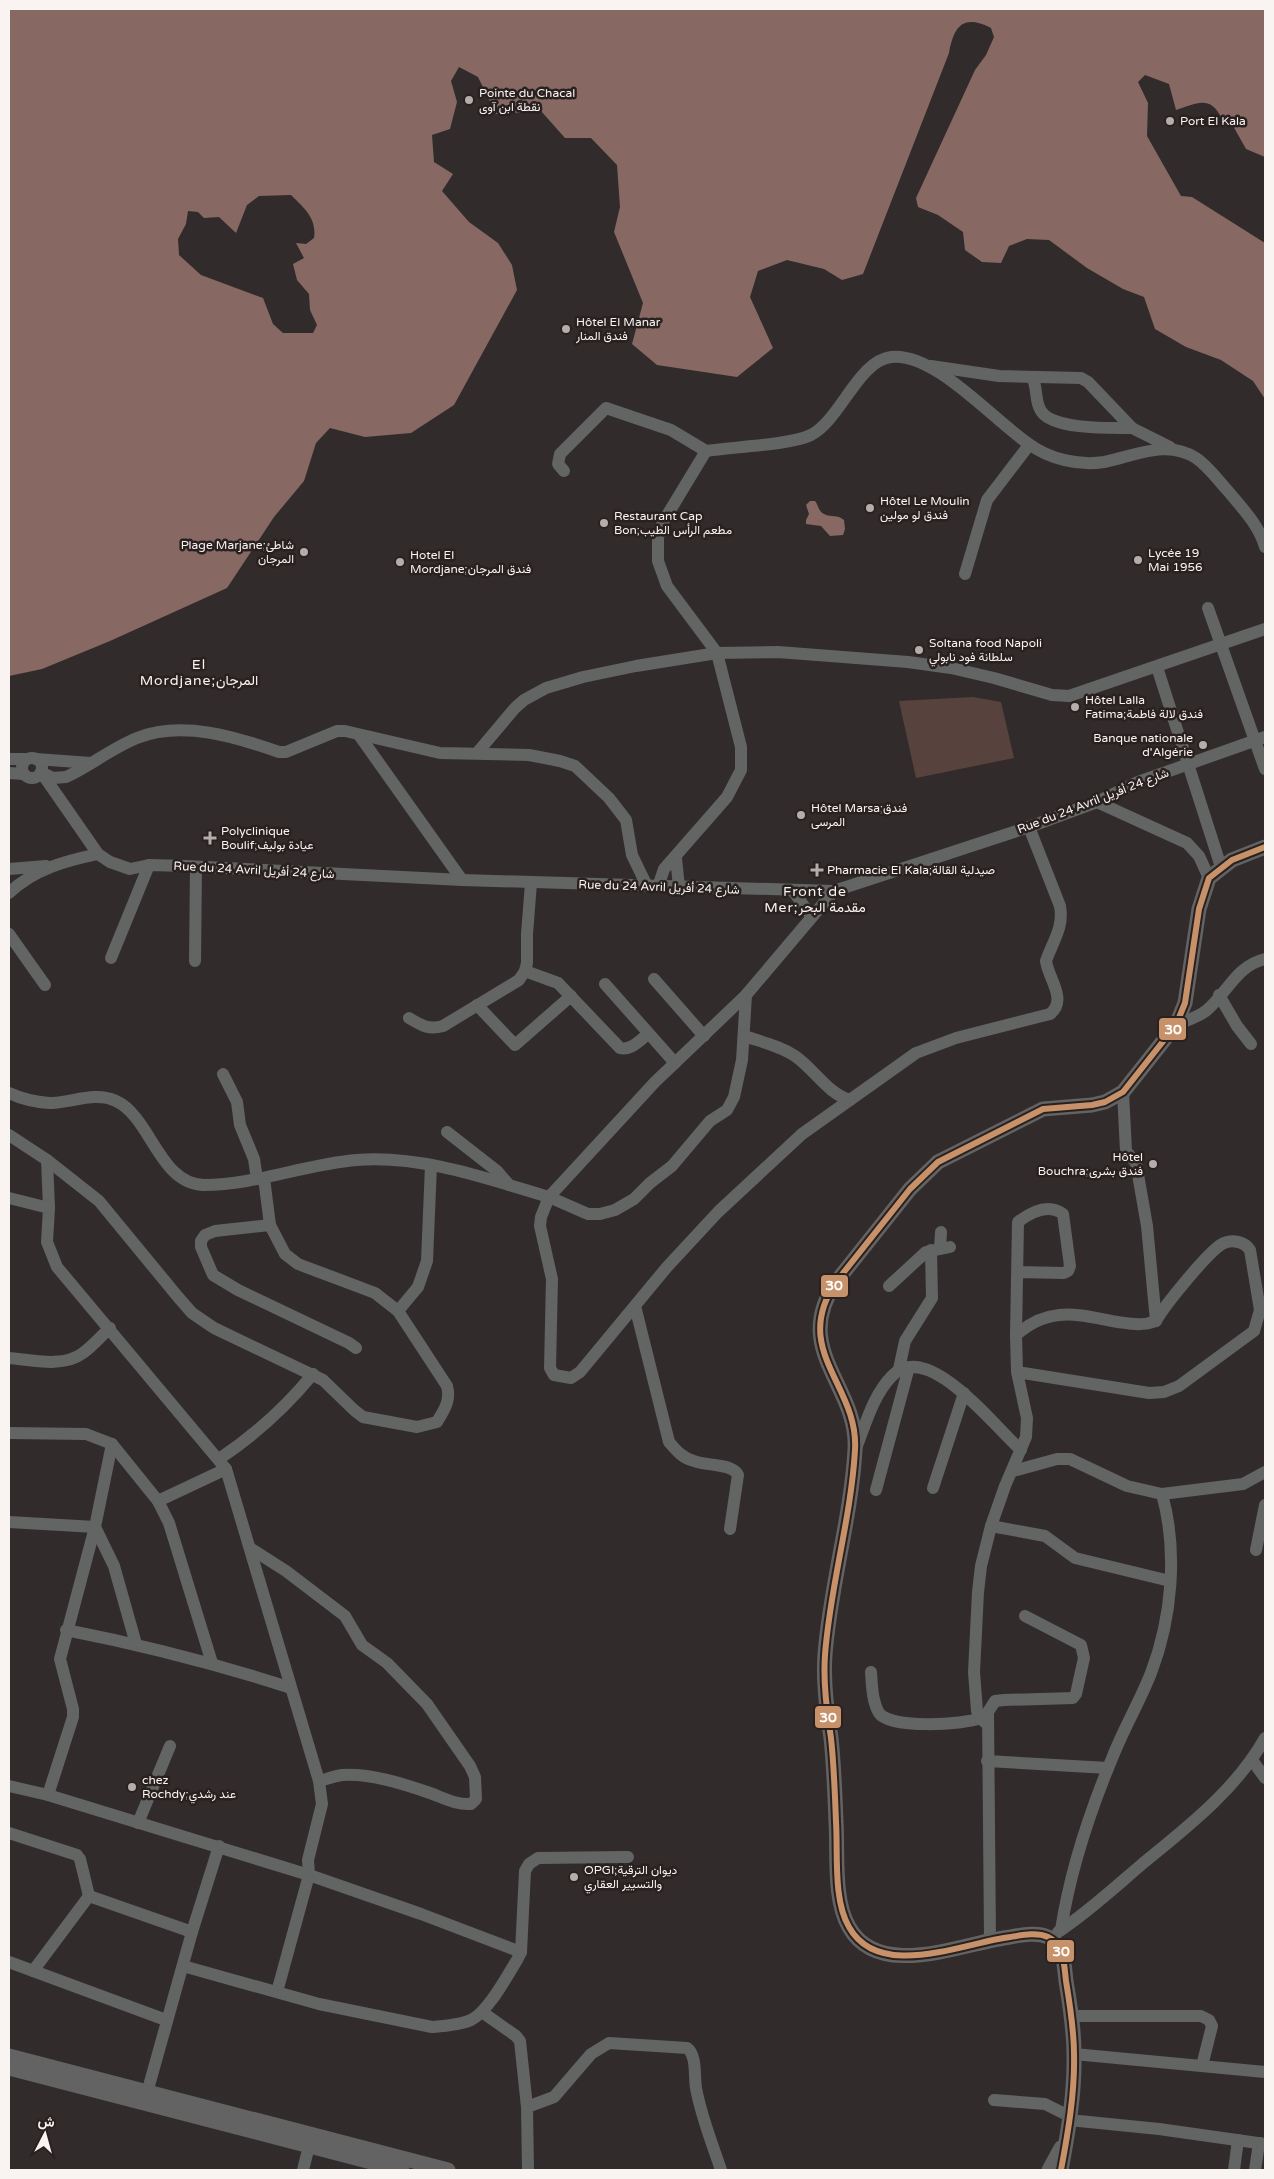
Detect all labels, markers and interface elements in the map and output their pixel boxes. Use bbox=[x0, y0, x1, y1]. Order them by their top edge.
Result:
place label: Pointe du Chacal نقطة ابن آوى bbox=[479, 86, 575, 115]
marker: Pointe du Chacal نقطة ابن آوى bbox=[463, 94, 475, 106]
place label: Port El Kala bbox=[1180, 114, 1246, 128]
marker: Port El Kala bbox=[1164, 115, 1176, 127]
place label: Hôtel El Manar فندق المنار bbox=[575, 315, 661, 344]
marker: Hôtel El Manar فندق المنار bbox=[560, 323, 572, 335]
place label: Hôtel Le Moulin فندق لو مولين bbox=[880, 494, 970, 523]
marker: Hôtel Le Moulin فندق لو مولين bbox=[864, 502, 876, 514]
place label: Restaurant Cap Bon;مطعم الرأس الطيب bbox=[614, 509, 732, 538]
marker: Restaurant Cap Bon;مطعم الرأس الطيب bbox=[598, 517, 610, 529]
place label: Plage Marjane;شاطئ المرجان bbox=[181, 538, 294, 567]
marker: Plage Marjane;شاطئ المرجان bbox=[298, 546, 310, 558]
place label: Lycée 19 Mai 1956 bbox=[1148, 546, 1203, 574]
place label: Hotel El Mordjane;فندق المرجان bbox=[410, 548, 531, 577]
marker: Lycée 19 Mai 1956 bbox=[1132, 554, 1144, 566]
marker: Hotel El Mordjane;فندق المرجان bbox=[394, 556, 406, 568]
place label: Soltana food Napoli سلطانة فود نابولي bbox=[929, 636, 1042, 667]
marker: Soltana food Napoli سلطانة فود نابولي bbox=[913, 644, 925, 656]
district label: El Mordjane;المرجان bbox=[140, 656, 258, 689]
place label: Hôtel Lalla Fatima;فندق لالة فاطمة bbox=[1085, 693, 1203, 721]
marker: Hôtel Lalla Fatima;فندق لالة فاطمة bbox=[1069, 701, 1081, 713]
place label: Banque nationale d'Algérie bbox=[1093, 731, 1193, 759]
marker: Banque nationale d'Algérie bbox=[1197, 739, 1209, 751]
street label: Rue du 24 Avril شارع 24 أفريل bbox=[1015, 766, 1171, 838]
place label: Hôtel Marsa;فندق المرسى bbox=[811, 801, 907, 830]
marker: Hôtel Marsa;فندق المرسى bbox=[795, 809, 807, 821]
place label: Polyclinique Boulif;عيادة بوليف bbox=[221, 824, 314, 853]
marker: Polyclinique Boulif;عيادة بوليف bbox=[203, 831, 217, 845]
street label: Rue du 24 Avril شارع 24 أفريل bbox=[173, 859, 335, 883]
place label: Pharmacie El Kala;صيدلية القالة bbox=[827, 863, 995, 877]
marker: Pharmacie El Kala;صيدلية القالة bbox=[811, 864, 823, 876]
street label: Rue du 24 Avril شارع 24 أفريل bbox=[578, 877, 740, 899]
district label: Front de Mer;مقدمة البحر bbox=[764, 883, 866, 916]
line badge: 30 bbox=[1158, 1017, 1187, 1041]
text: 30 bbox=[1164, 1021, 1182, 1038]
place label: Hôtel Bouchra;فندق بشرى bbox=[1038, 1150, 1143, 1179]
marker: Hôtel Bouchra;فندق بشرى bbox=[1147, 1158, 1159, 1170]
line badge: 30 bbox=[820, 1274, 849, 1298]
text: 30 bbox=[825, 1277, 843, 1294]
line badge: 30 bbox=[814, 1705, 842, 1729]
text: 30 bbox=[819, 1709, 837, 1726]
place label: chez Rochdy;عند رشدي bbox=[142, 1773, 236, 1804]
marker: chez Rochdy;عند رشدي bbox=[126, 1781, 138, 1793]
place label: OPGI;ديوان الترقية والتسيير العقاري bbox=[584, 1863, 678, 1894]
marker: OPGI;ديوان الترقية والتسيير العقاري bbox=[568, 1871, 580, 1883]
line badge: 30 bbox=[1046, 1939, 1075, 1963]
text: 30 bbox=[1052, 1943, 1070, 1960]
north arrow bbox=[20, 2109, 70, 2159]
text: ش bbox=[37, 2112, 56, 2131]

